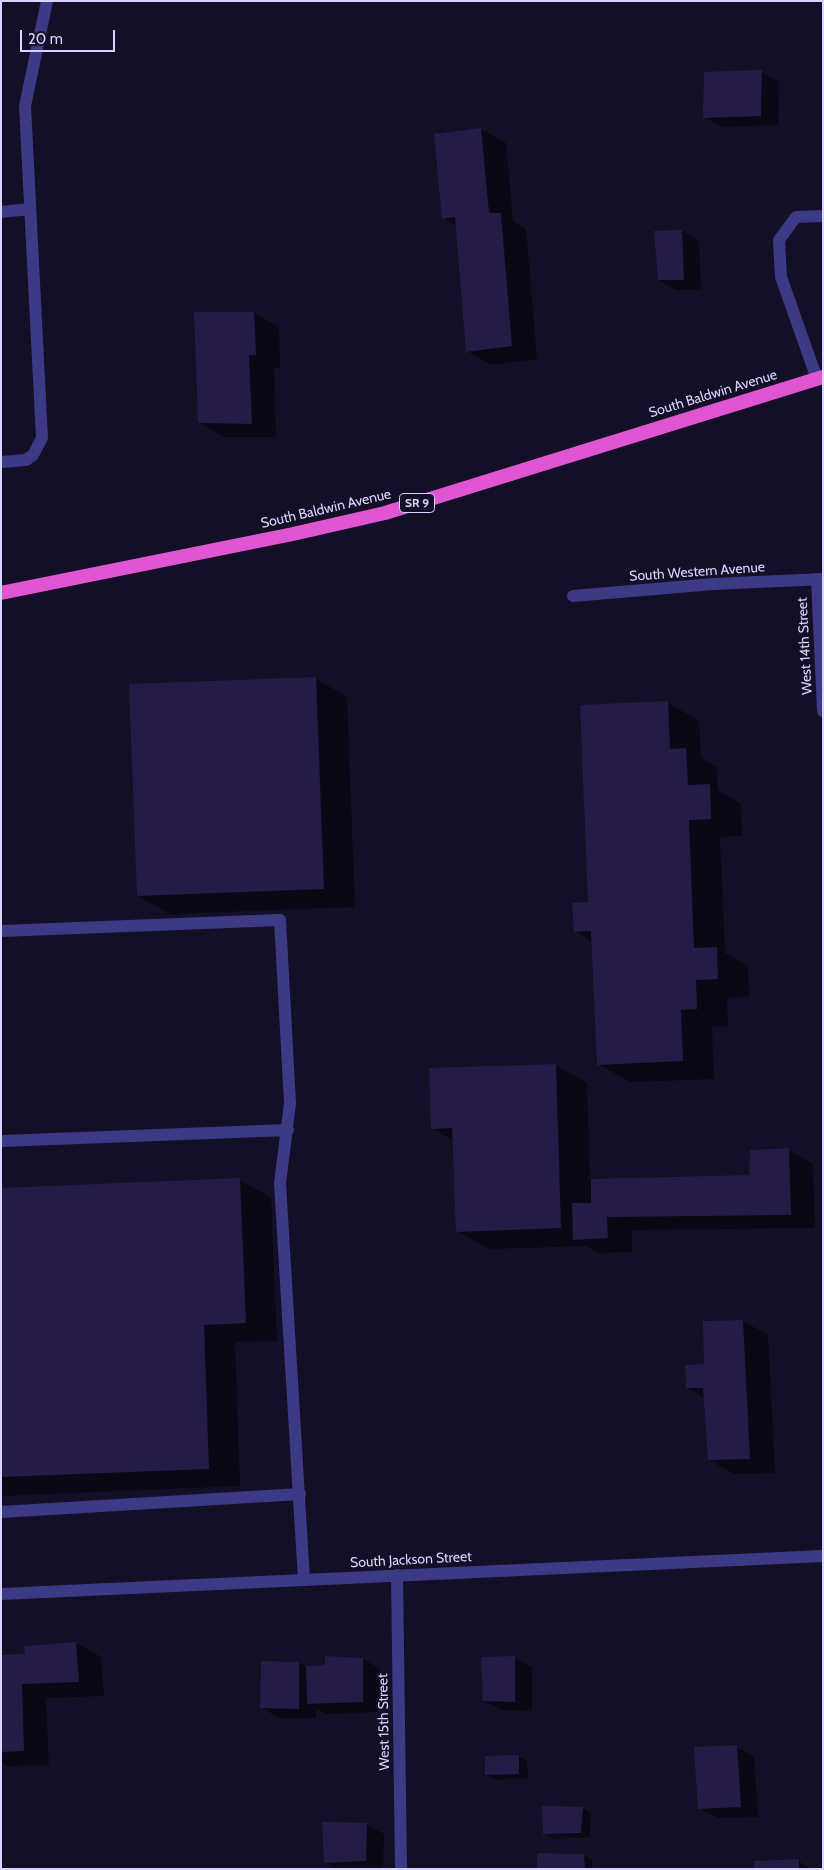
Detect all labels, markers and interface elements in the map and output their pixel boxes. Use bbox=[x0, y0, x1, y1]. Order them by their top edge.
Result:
scale bar bbox=[22, 20, 118, 52]
text: 20 m bbox=[28, 30, 63, 48]
street label: South Baldwin Avenue bbox=[647, 366, 779, 422]
street label: South Baldwin Avenue bbox=[259, 486, 393, 532]
road number: SR 9 bbox=[400, 493, 434, 512]
street label: South Western Avenue bbox=[629, 559, 765, 585]
street label: West 14th Street bbox=[794, 597, 816, 695]
street label: South Jackson Street bbox=[350, 1548, 472, 1572]
street label: West 15th Street bbox=[375, 1673, 393, 1771]

